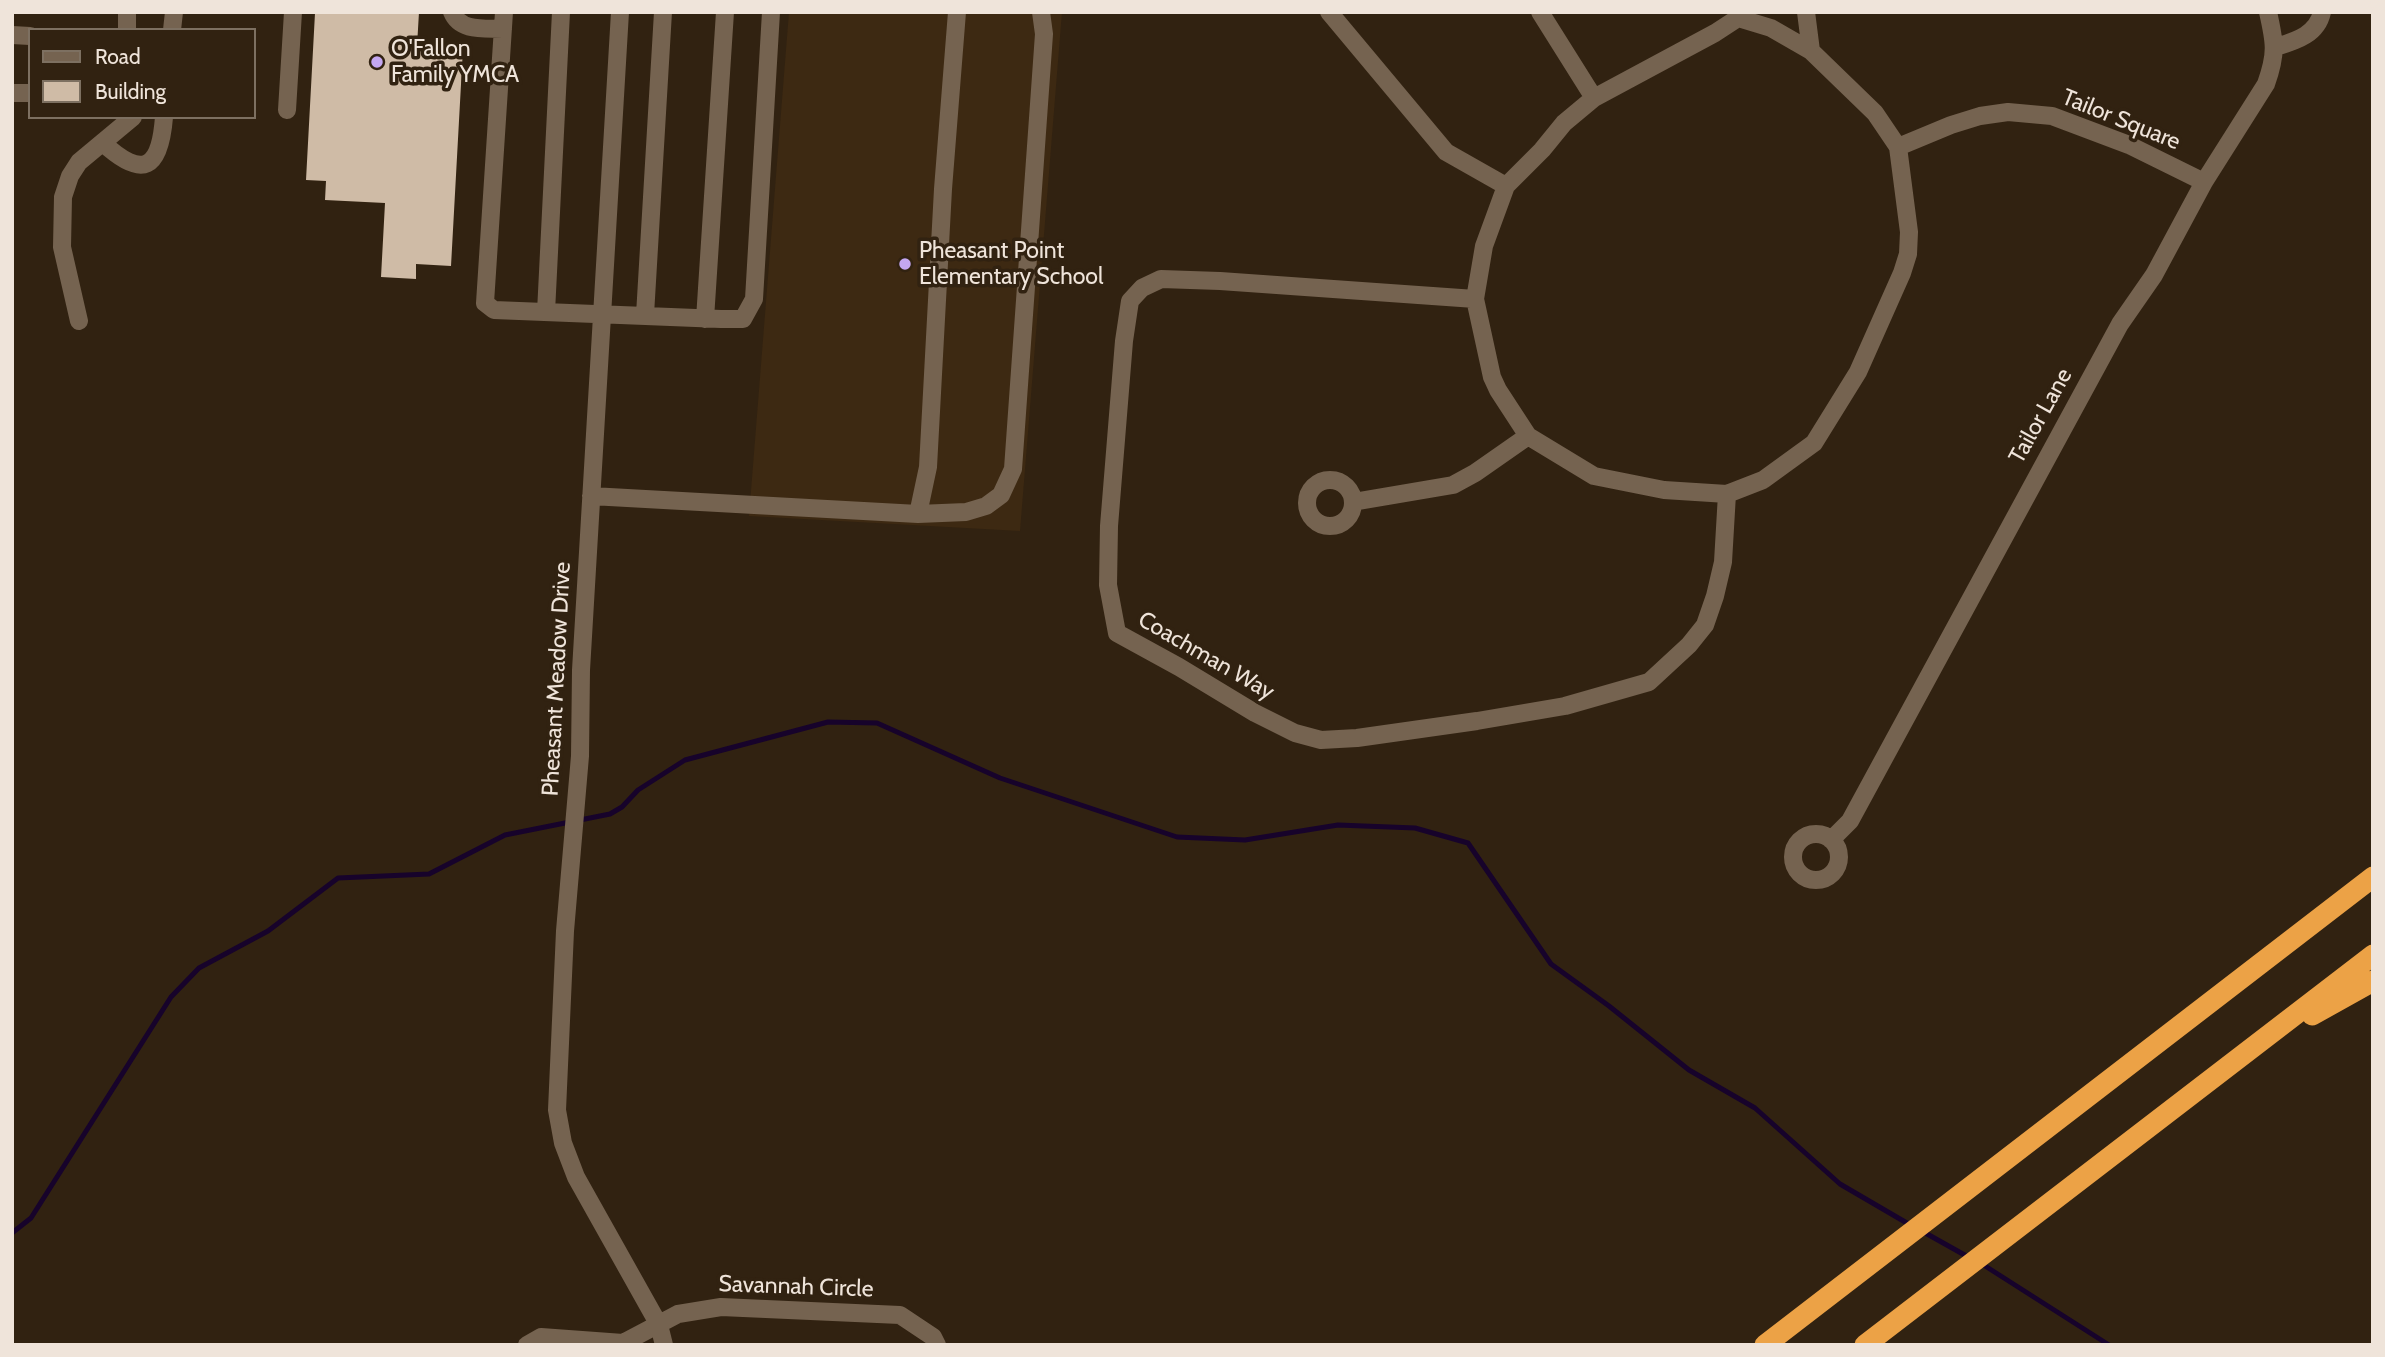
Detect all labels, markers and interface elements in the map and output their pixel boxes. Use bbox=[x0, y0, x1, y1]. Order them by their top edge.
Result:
legend bbox=[28, 28, 256, 119]
place label: O'Fallon Family YMCA bbox=[391, 35, 519, 89]
text: Road bbox=[95, 44, 141, 69]
marker: O'Fallon Family YMCA bbox=[369, 54, 385, 70]
text: Building bbox=[95, 79, 166, 104]
street label: Tailor Square bbox=[2058, 84, 2184, 156]
place label: Pheasant Point Elementary School bbox=[919, 237, 1103, 291]
marker: Pheasant Point Elementary School bbox=[897, 256, 913, 272]
street label: Tailor Lane bbox=[2004, 364, 2078, 468]
street label: Pheasant Meadow Drive bbox=[537, 561, 577, 797]
street label: Coachman Way bbox=[1133, 606, 1279, 706]
street label: Savannah Circle bbox=[718, 1271, 874, 1303]

